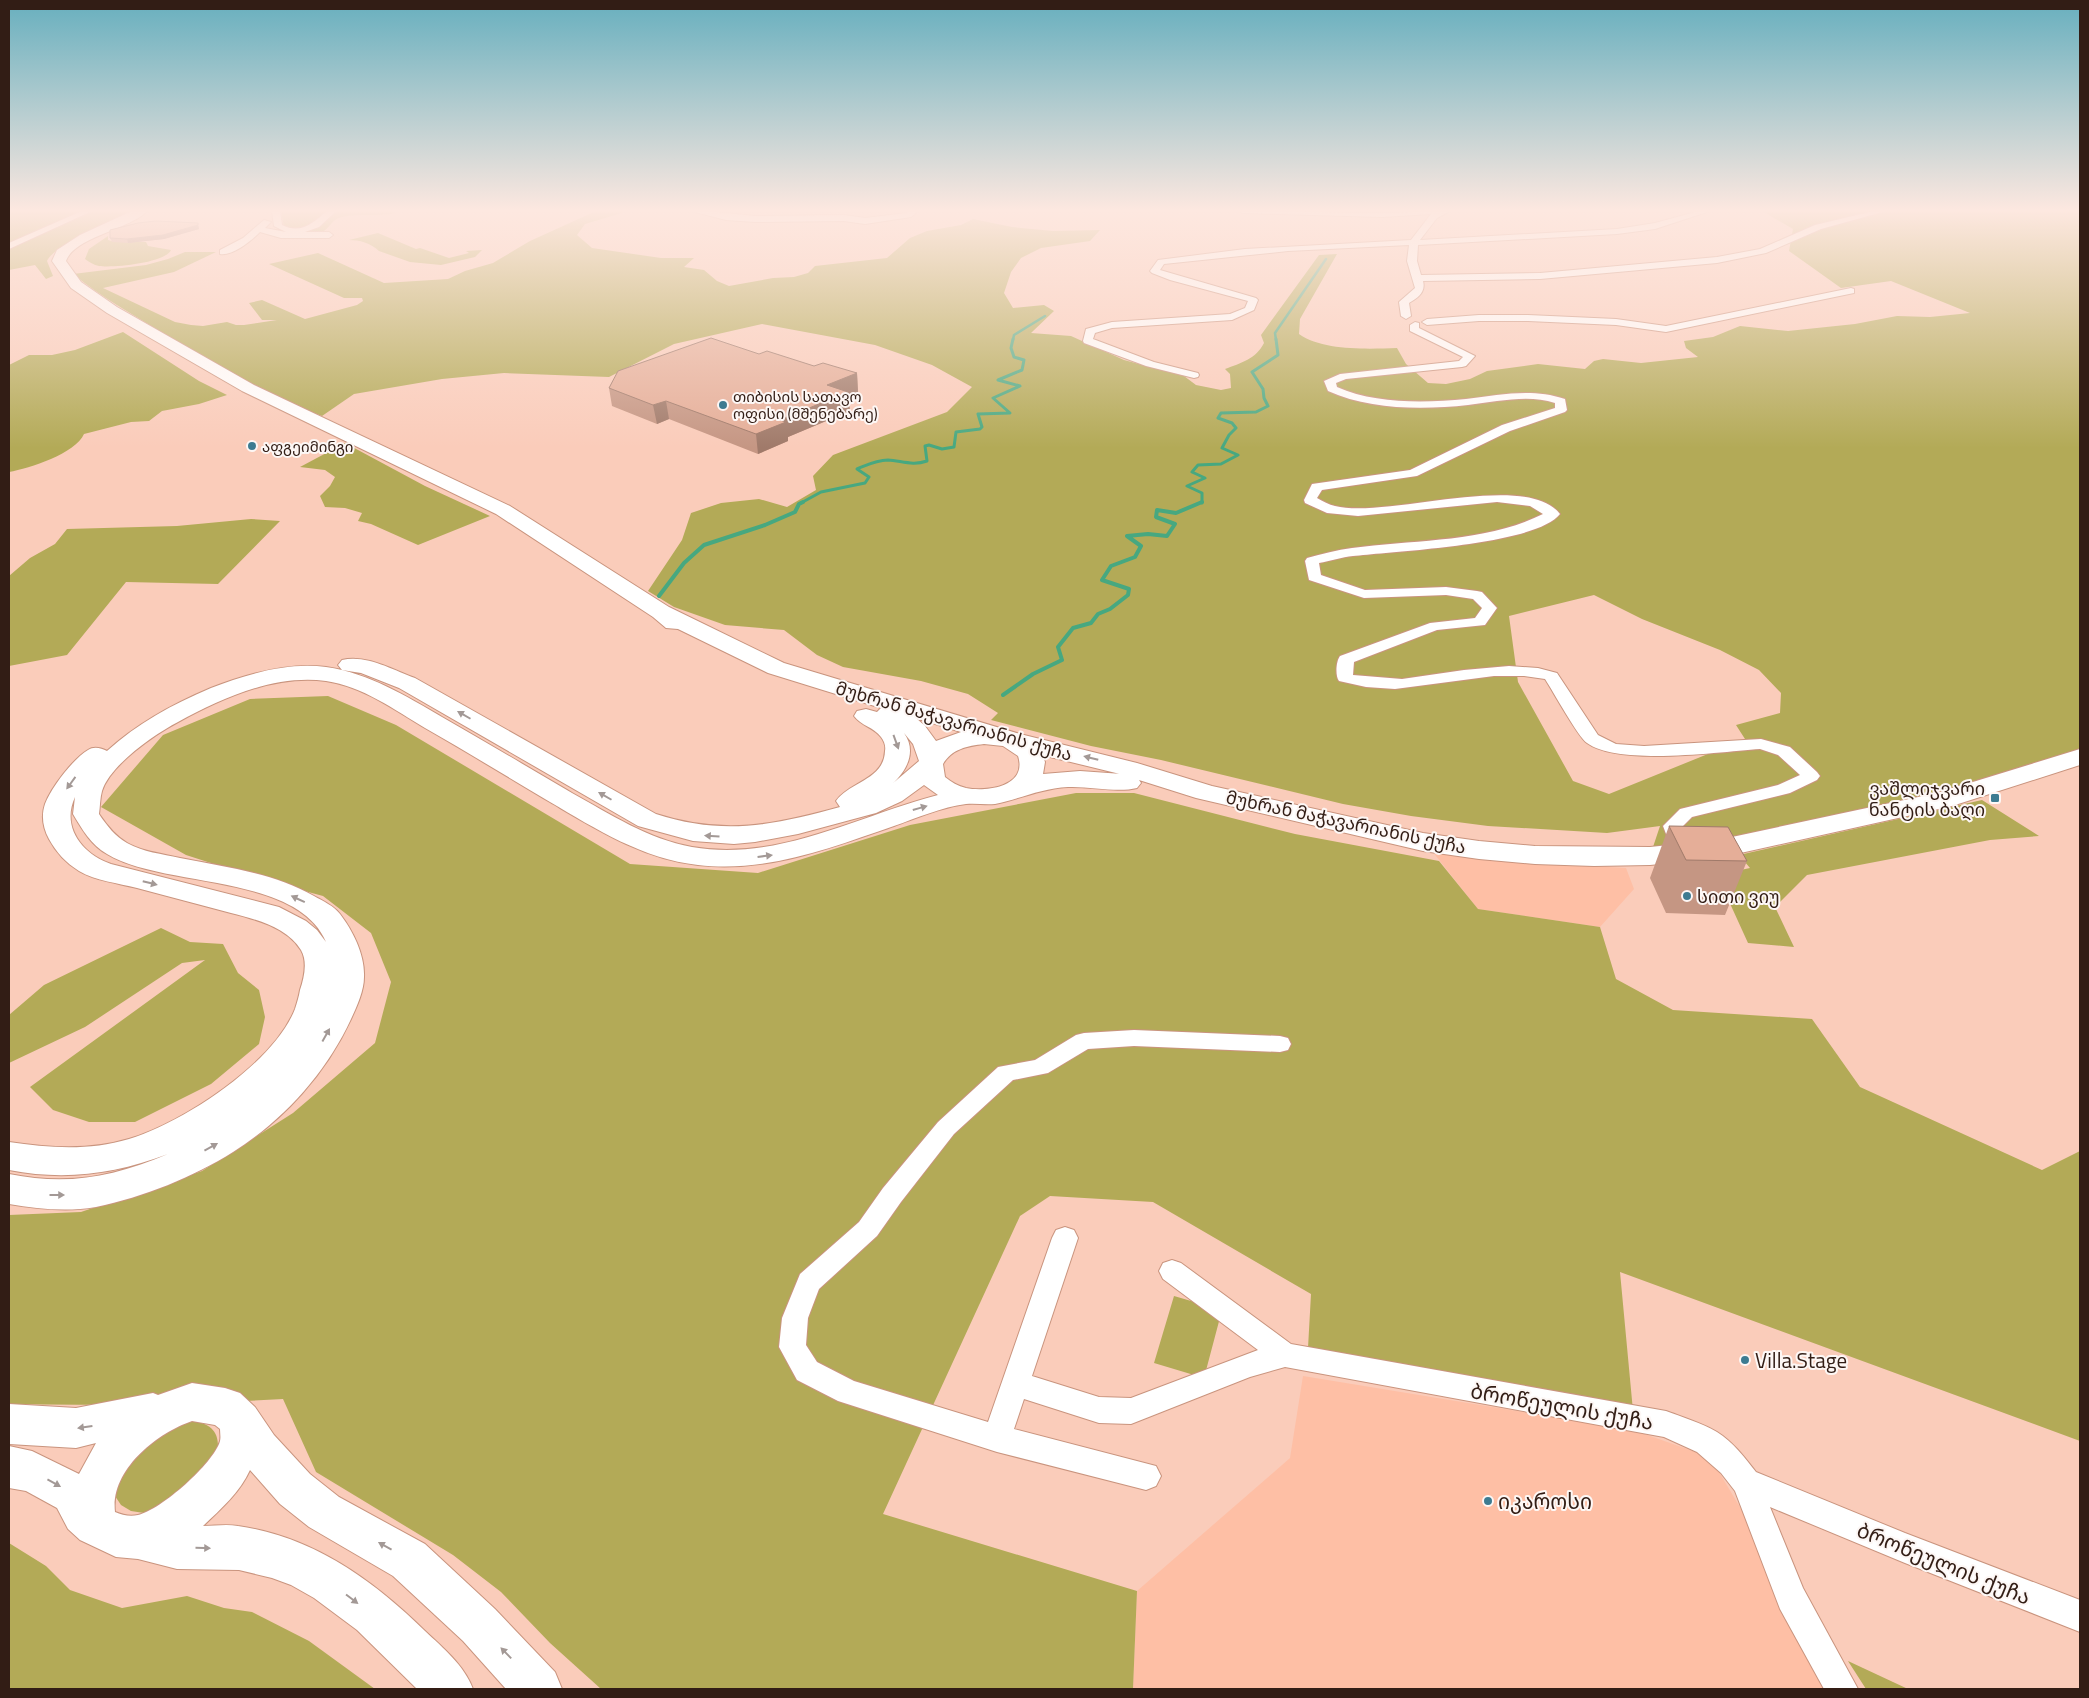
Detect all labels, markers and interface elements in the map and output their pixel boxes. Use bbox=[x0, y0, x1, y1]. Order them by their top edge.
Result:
place label: თიბისის სათავო ოფისი (მშენებარე) bbox=[733, 385, 878, 425]
marker: თიბისის სათავო ოფისი (მშენებარე) bbox=[717, 399, 729, 411]
place label: აფგეიმინგი bbox=[262, 435, 353, 458]
marker: აფგეიმინგი bbox=[246, 440, 258, 452]
street label: მუხრან მაჭავარიანის ქუჩა bbox=[833, 674, 1075, 768]
one-way arrow bbox=[457, 711, 471, 720]
one-way arrow bbox=[892, 735, 900, 750]
one-way arrow bbox=[1083, 754, 1098, 762]
place label: ვაშლიჯვარი ნანტის ბაღი bbox=[1869, 775, 1985, 823]
one-way arrow bbox=[66, 776, 76, 790]
street label: მუხრან მაჭავარიანის ქუჩა bbox=[1223, 783, 1469, 861]
one-way arrow bbox=[598, 792, 612, 801]
marker: ვაშლიჯვარი ნანტის ბაღი bbox=[1989, 792, 2001, 804]
one-way arrow bbox=[913, 804, 928, 812]
one-way arrow bbox=[703, 831, 719, 839]
one-way arrow bbox=[757, 852, 773, 860]
one-way arrow bbox=[143, 879, 158, 887]
place label: სითი ვიუ bbox=[1697, 883, 1780, 910]
marker: სითი ვიუ bbox=[1681, 890, 1693, 902]
one-way arrow bbox=[291, 895, 305, 903]
one-way arrow bbox=[321, 1029, 330, 1042]
one-way arrow bbox=[203, 1143, 218, 1151]
one-way arrow bbox=[49, 1191, 65, 1199]
place label: Villa.Stage bbox=[1755, 1344, 1847, 1376]
marker: Villa.Stage bbox=[1739, 1354, 1751, 1366]
street label: ბროწეულის ქუჩა bbox=[1468, 1374, 1656, 1438]
one-way arrow bbox=[76, 1423, 92, 1431]
one-way arrow bbox=[47, 1479, 62, 1487]
place label: იკაროსი bbox=[1498, 1485, 1592, 1517]
marker: იკაროსი bbox=[1482, 1495, 1494, 1507]
street label: ბროწეულის ქუჩა bbox=[1852, 1513, 2036, 1613]
one-way arrow bbox=[377, 1542, 392, 1550]
one-way arrow bbox=[195, 1544, 211, 1552]
one-way arrow bbox=[346, 1594, 359, 1605]
one-way arrow bbox=[500, 1647, 512, 1659]

